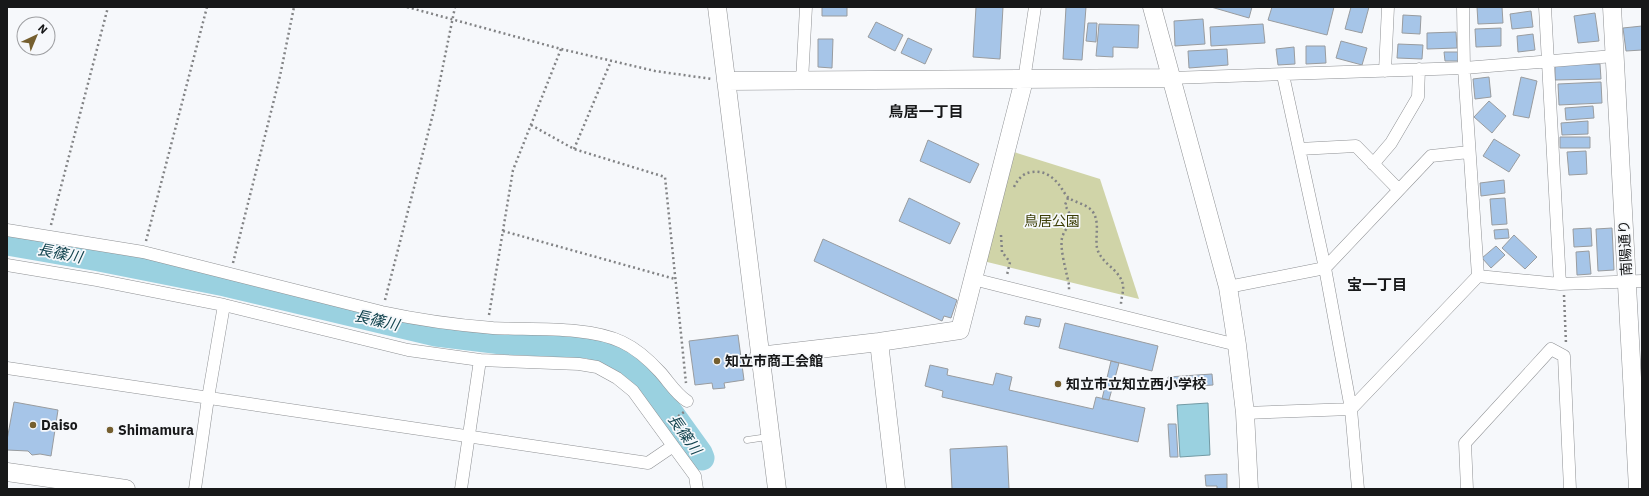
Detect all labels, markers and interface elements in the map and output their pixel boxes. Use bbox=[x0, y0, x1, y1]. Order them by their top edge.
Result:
north arrow bbox=[16, 16, 56, 56]
text: N bbox=[35, 21, 51, 37]
district label: 鳥居一丁目 bbox=[888, 102, 964, 121]
park label: 鳥居公園 bbox=[1024, 212, 1080, 230]
street label: 南陽通り bbox=[1615, 220, 1635, 276]
water label: 長篠川 bbox=[36, 239, 86, 267]
district label: 宝一丁目 bbox=[1347, 275, 1407, 294]
water label: 長篠川 bbox=[353, 306, 403, 335]
place label: 知立市商工会館 bbox=[725, 352, 823, 370]
marker: 知立市商工会館 bbox=[712, 356, 722, 366]
place label: 知立市立知立西小学校 bbox=[1066, 375, 1206, 393]
marker: 知立市立知立西小学校 bbox=[1053, 379, 1063, 389]
water label: 長篠川 bbox=[664, 410, 707, 460]
place label: Daiso bbox=[41, 416, 78, 434]
marker: Daiso bbox=[28, 420, 38, 430]
place label: Shimamura bbox=[118, 421, 194, 439]
marker: Shimamura bbox=[105, 425, 115, 435]

